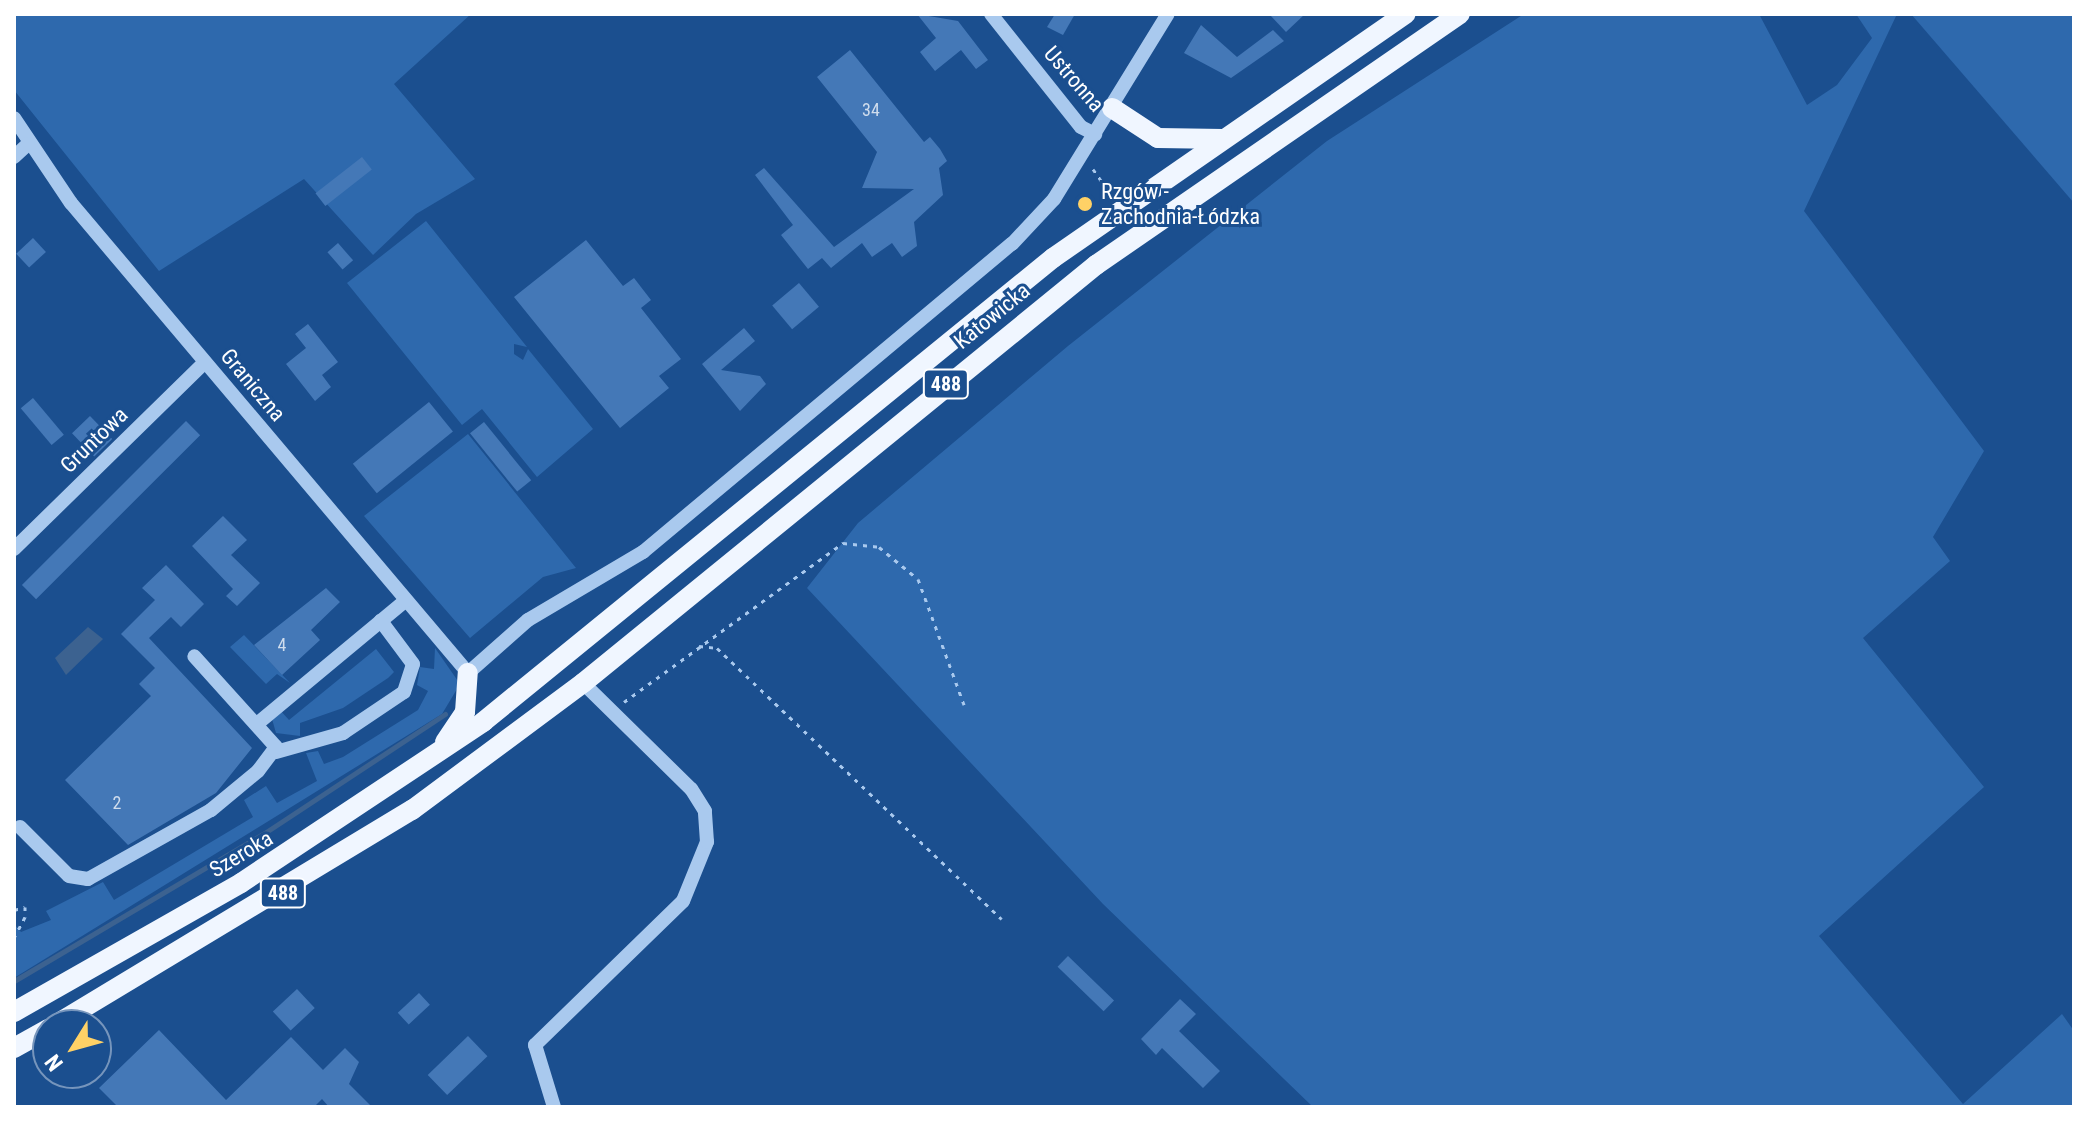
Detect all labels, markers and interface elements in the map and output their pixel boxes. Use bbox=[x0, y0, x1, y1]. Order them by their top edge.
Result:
street label: Ustronna bbox=[1038, 41, 1110, 117]
house number: 34 bbox=[862, 99, 880, 121]
place label: Rzgów - Zachodnia-Łódzka bbox=[1101, 178, 1260, 230]
marker: Rzgów - Zachodnia-Łódzka bbox=[1076, 195, 1094, 213]
street label: Katowicka bbox=[949, 277, 1035, 355]
street label: Graniczna bbox=[215, 343, 291, 427]
road number: 488 bbox=[922, 368, 970, 400]
street label: Gruntowa bbox=[55, 402, 133, 478]
house number: 4 bbox=[278, 634, 286, 656]
house number: 2 bbox=[113, 792, 121, 814]
street label: Szeroka bbox=[205, 825, 277, 883]
road number: 488 bbox=[259, 877, 307, 909]
north arrow bbox=[32, 1009, 112, 1089]
text: N bbox=[40, 1050, 68, 1075]

